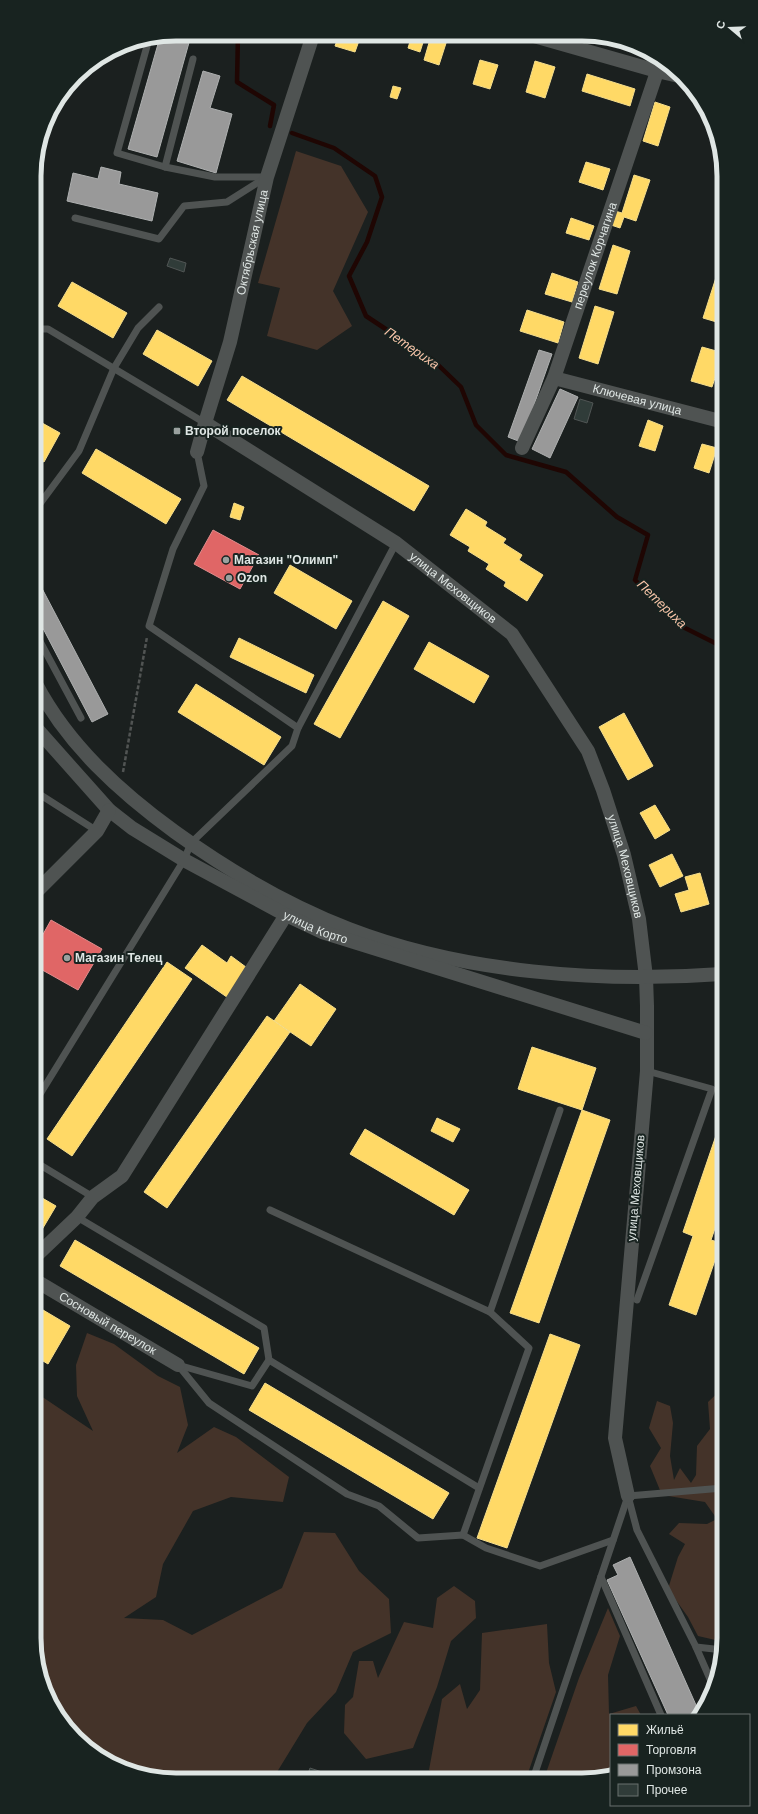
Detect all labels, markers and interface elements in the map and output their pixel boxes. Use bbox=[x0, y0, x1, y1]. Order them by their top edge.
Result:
north arrow bbox=[710, 8, 750, 48]
text: С bbox=[714, 19, 728, 30]
street label: Октябрьская улица bbox=[234, 188, 271, 296]
street label: переулок Корчагина bbox=[571, 200, 620, 311]
water label: Петериха bbox=[382, 324, 442, 372]
street label: Ключевая улица bbox=[591, 381, 684, 418]
place label: Второй поселок bbox=[185, 424, 281, 438]
marker: Второй поселок bbox=[172, 426, 182, 436]
street label: улица Меховщиков bbox=[407, 549, 499, 626]
place label: Магазин "Олимп" bbox=[234, 553, 338, 567]
marker: Магазин "Олимп" bbox=[221, 555, 231, 565]
place label: Ozon bbox=[237, 571, 267, 585]
marker: Ozon bbox=[224, 573, 234, 583]
water label: Петериха bbox=[634, 577, 690, 631]
street label: улица Меховщиков bbox=[604, 813, 646, 920]
street label: улица Корто bbox=[281, 908, 350, 947]
place label: Магазин Телец bbox=[75, 951, 163, 965]
marker: Магазин Телец bbox=[62, 953, 72, 963]
street label: улица Меховщиков bbox=[624, 1134, 648, 1242]
street label: Сосновый переулок bbox=[56, 1289, 160, 1358]
legend bbox=[610, 1714, 750, 1806]
text: Жильё bbox=[646, 1723, 684, 1737]
text: Торговля bbox=[646, 1743, 696, 1757]
text: Промзона bbox=[646, 1763, 702, 1777]
text: Прочее bbox=[646, 1783, 688, 1797]

